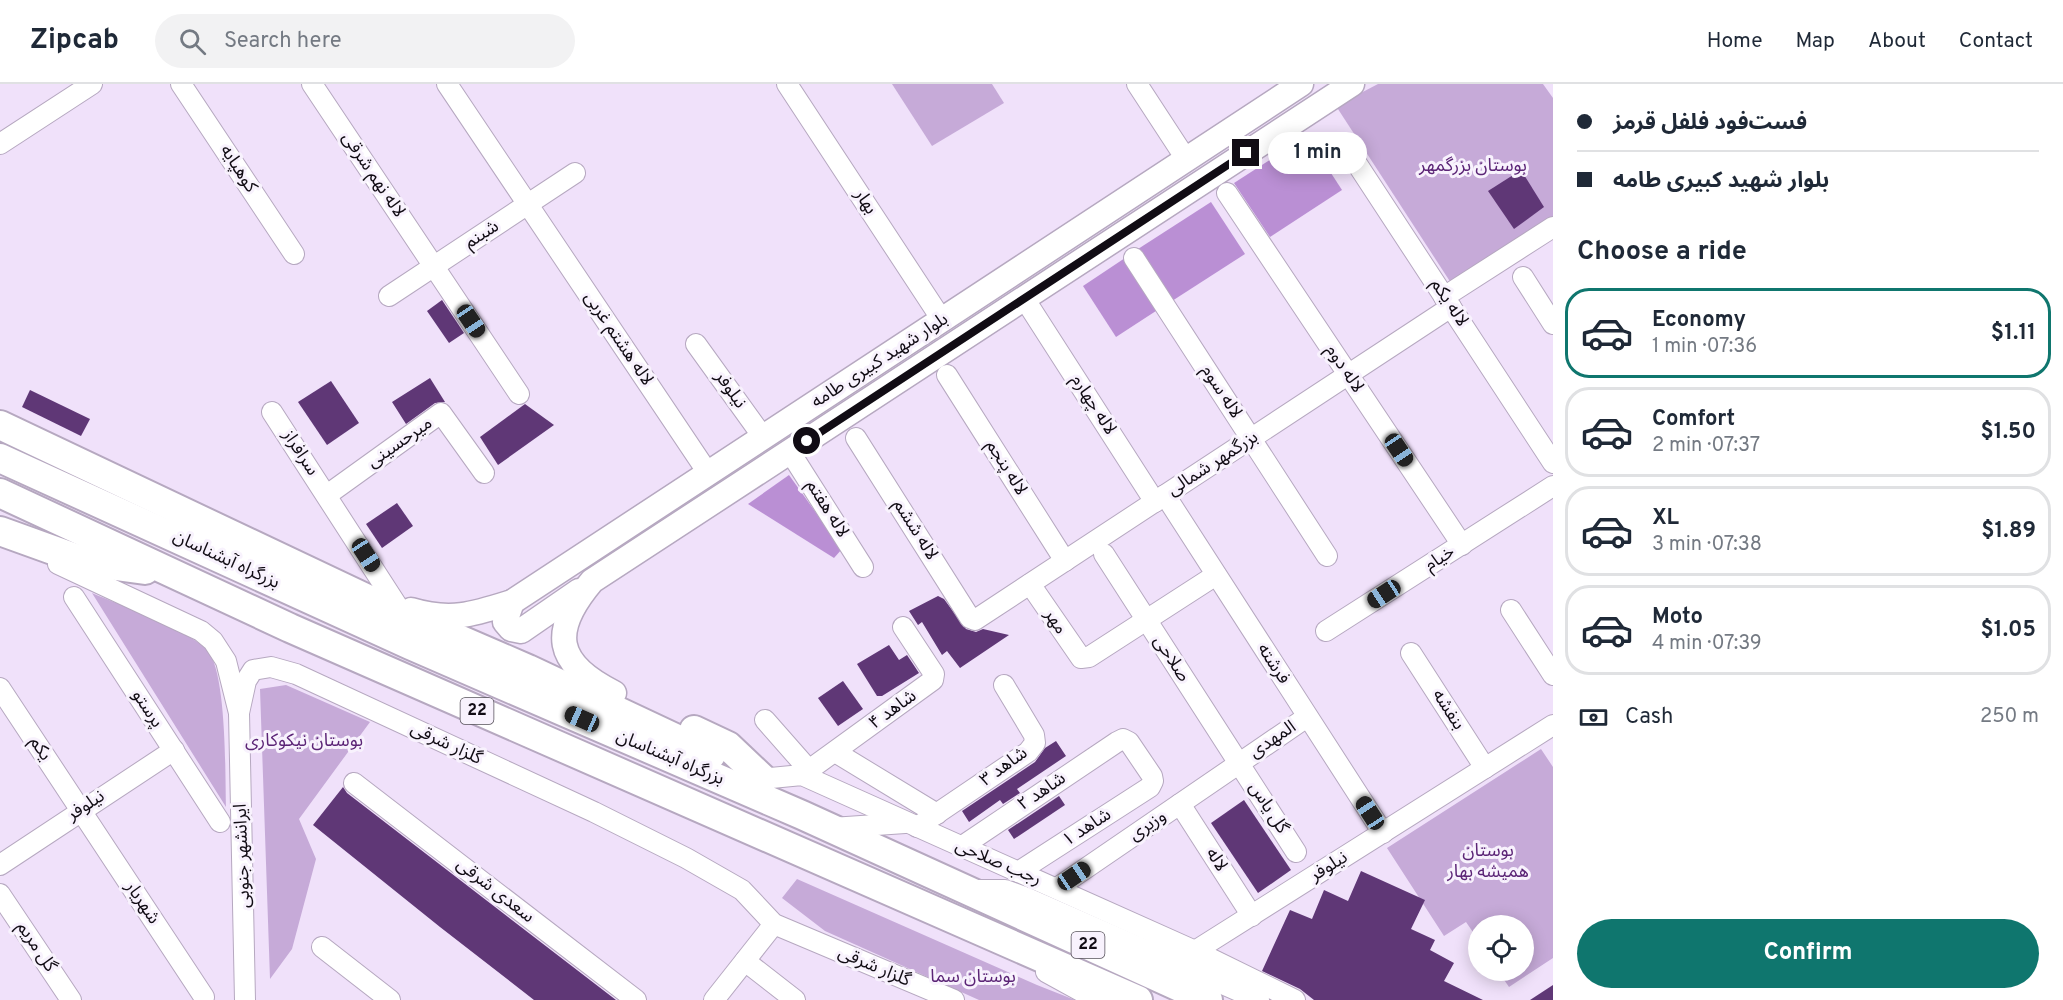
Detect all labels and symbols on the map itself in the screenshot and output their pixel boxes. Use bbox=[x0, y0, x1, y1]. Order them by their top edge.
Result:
street label: لاله نهم شرقی bbox=[336, 128, 410, 222]
callout: 1 min bbox=[1267, 132, 1366, 174]
route end bbox=[1232, 139, 1259, 166]
street label: کوهپایه bbox=[214, 141, 262, 198]
park label: بوستان بزرگمهر bbox=[1418, 155, 1527, 178]
street label: بهار bbox=[848, 184, 882, 219]
street label: شبنم bbox=[460, 215, 504, 255]
street label: لاله یکم bbox=[1425, 275, 1473, 331]
street label: لاله هشتم غربی bbox=[578, 288, 658, 390]
car bbox=[453, 301, 489, 341]
street label: بلوار شهید کبیری طامه bbox=[807, 308, 953, 414]
street label: لاله دوم bbox=[1319, 340, 1368, 398]
street label: لاله سوم bbox=[1194, 361, 1247, 424]
street label: نیلوفر bbox=[708, 366, 751, 413]
street label: لاله چهارم bbox=[1064, 370, 1121, 440]
street label: میرحسینی bbox=[363, 412, 437, 474]
street label: سرافراز bbox=[276, 425, 323, 481]
street label: بزرگمهر شمالی bbox=[1163, 426, 1263, 502]
route start bbox=[793, 427, 820, 454]
car bbox=[1381, 430, 1417, 470]
street label: لاله پنجم bbox=[980, 436, 1032, 500]
street label: لاله هفتم bbox=[800, 476, 854, 542]
street label: لاله ششم bbox=[887, 495, 943, 565]
street label: بزرگراه آبشناسان bbox=[169, 525, 283, 595]
car bbox=[349, 535, 383, 575]
street label: خیام bbox=[1421, 541, 1460, 578]
car bbox=[1364, 577, 1404, 611]
street label: مهر bbox=[1038, 604, 1072, 639]
street label: صلاحی bbox=[1147, 631, 1195, 687]
street label: فرشته bbox=[1251, 639, 1295, 689]
street label: پرستو bbox=[126, 685, 168, 733]
street label: شاهد ۴ bbox=[864, 685, 922, 735]
street label: بنفشه bbox=[1426, 685, 1470, 735]
road number: 22 bbox=[460, 698, 494, 724]
car bbox=[562, 703, 602, 735]
street label: المهدی bbox=[1245, 716, 1301, 764]
street label: گلزار شرقی bbox=[406, 717, 486, 771]
street label: بزرگراه آبشناسان bbox=[612, 725, 728, 791]
park label: بوستان نیکوکاری bbox=[245, 730, 363, 753]
street label: یکم bbox=[24, 732, 56, 766]
street label: شاهد ۳ bbox=[975, 742, 1033, 792]
street label: شاهد ۲ bbox=[1013, 767, 1071, 817]
street label: گل یاس bbox=[1243, 778, 1294, 839]
street label: نیلوفر bbox=[62, 785, 109, 827]
car bbox=[1353, 793, 1387, 833]
street label: ایرانشهر جنوبی bbox=[230, 803, 256, 909]
street label: شاهد ۱ bbox=[1058, 804, 1116, 852]
street label: وزیری bbox=[1125, 805, 1171, 847]
street label: رجب صلاحی bbox=[951, 835, 1045, 891]
park label: بوستان همیشه بهار bbox=[1446, 840, 1529, 884]
street label: لاله bbox=[1200, 844, 1232, 876]
street label: نیلوفر bbox=[1305, 846, 1352, 888]
street label: سعدی شرقی bbox=[451, 853, 539, 929]
car bbox=[1054, 858, 1094, 894]
street label: شهریار bbox=[119, 876, 165, 929]
street label: گل مریم bbox=[11, 917, 62, 977]
road number: 22 bbox=[1072, 932, 1104, 958]
street label: گلزار شرقی bbox=[834, 941, 914, 993]
park label: بوستان سما bbox=[930, 966, 1016, 989]

